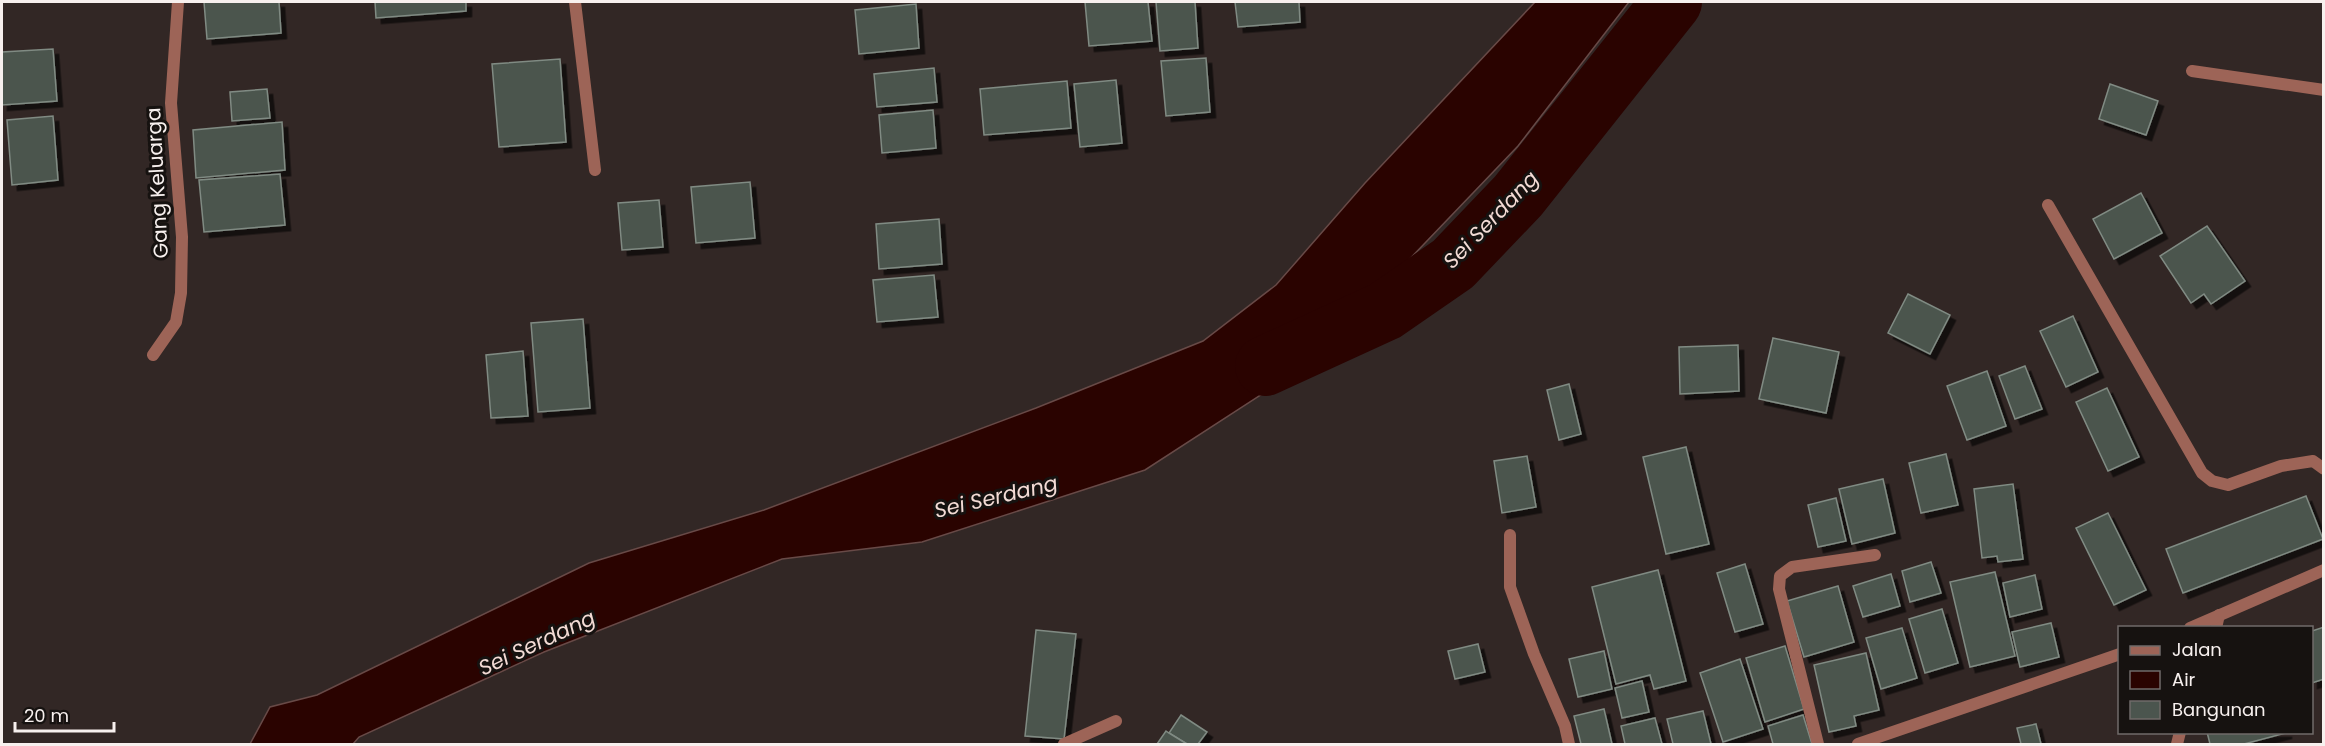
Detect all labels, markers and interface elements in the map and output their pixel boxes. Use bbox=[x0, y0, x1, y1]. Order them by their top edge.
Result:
street label: Gang Keluarga bbox=[139, 107, 175, 259]
water label: Sei Serdang bbox=[1437, 164, 1545, 275]
water label: Sei Serdang bbox=[931, 468, 1060, 525]
water label: Sei Serdang bbox=[474, 603, 600, 682]
legend bbox=[2118, 626, 2313, 734]
text: Jalan bbox=[2172, 637, 2222, 662]
text: Air bbox=[2172, 667, 2196, 692]
scale bar bbox=[15, 695, 114, 733]
text: Bangunan bbox=[2172, 697, 2266, 722]
text: 20 m bbox=[24, 703, 69, 728]

